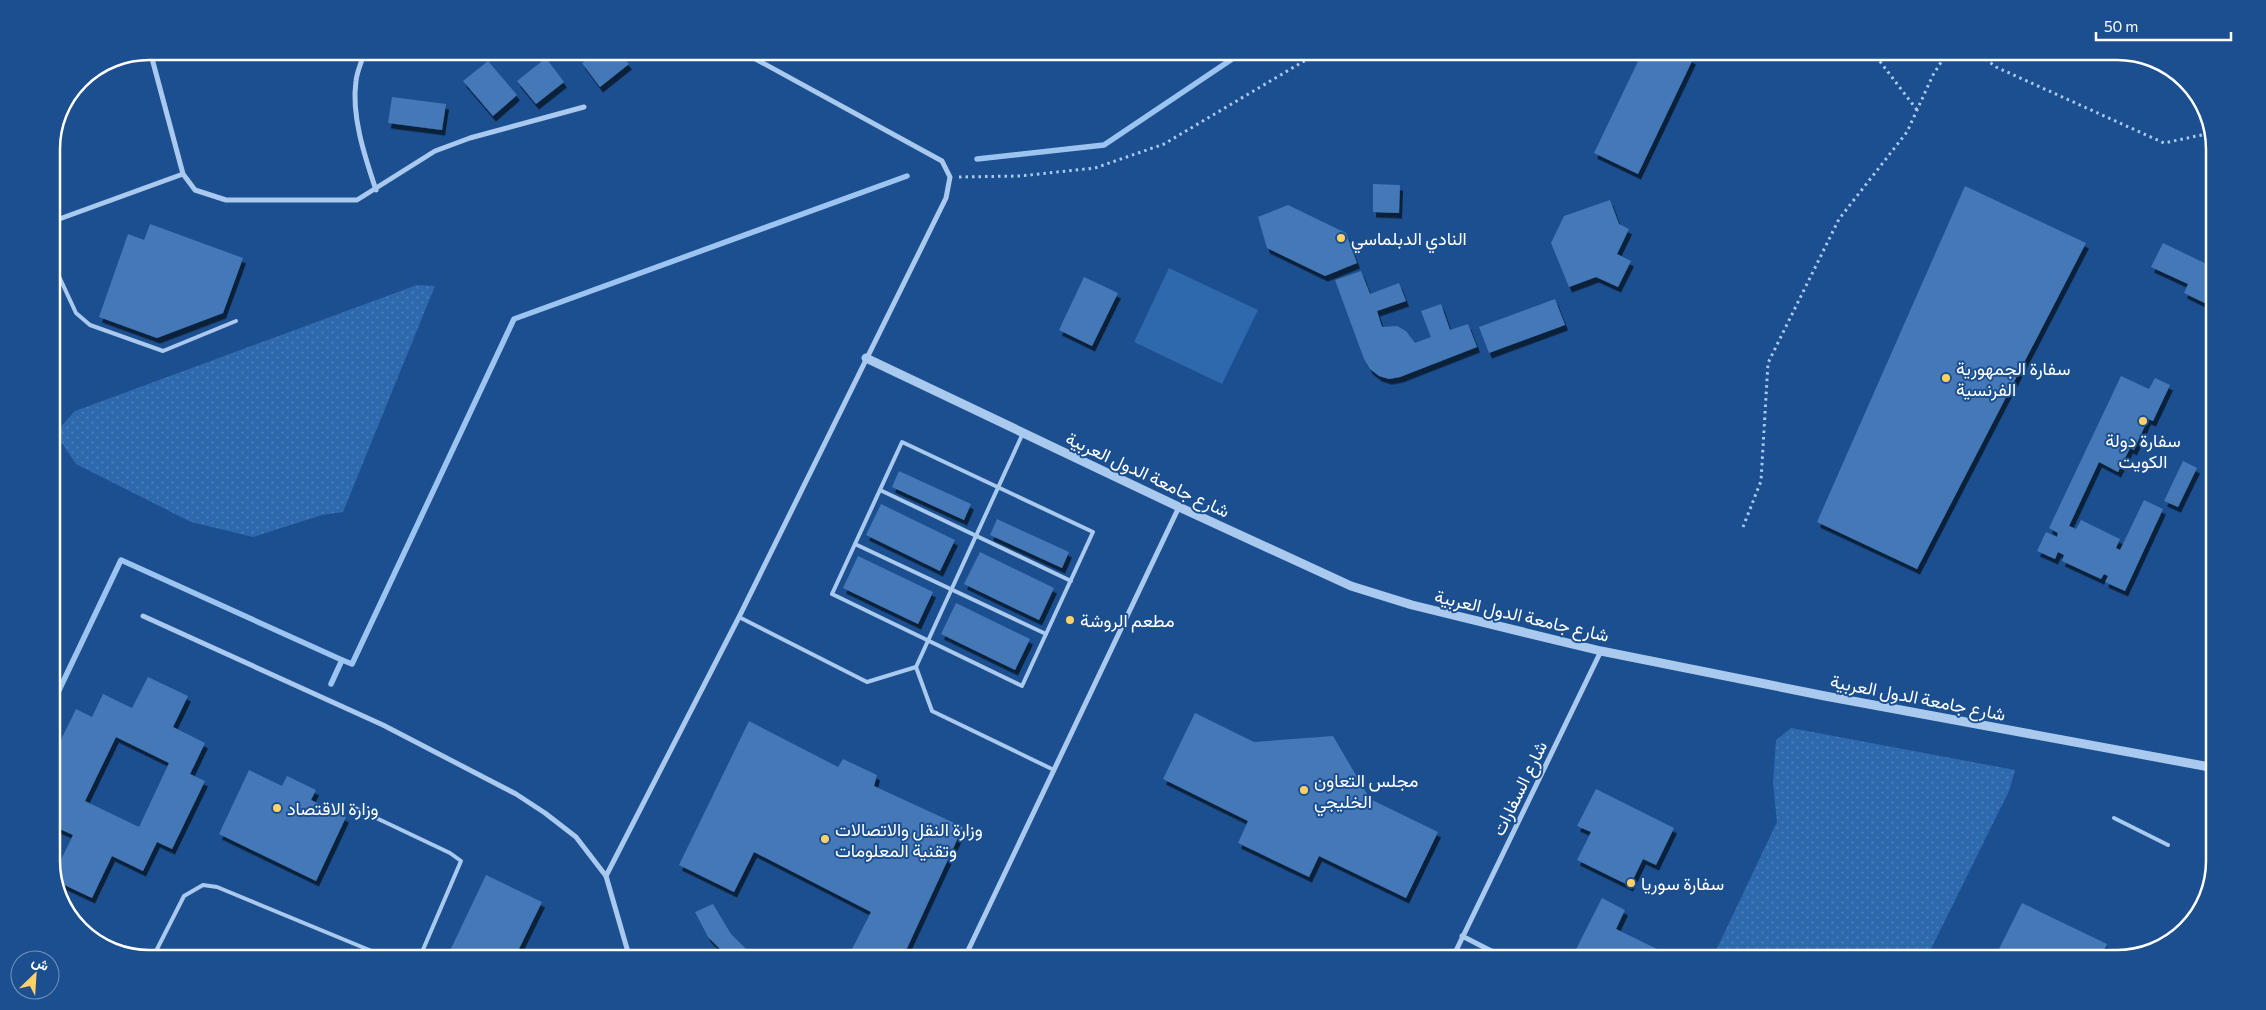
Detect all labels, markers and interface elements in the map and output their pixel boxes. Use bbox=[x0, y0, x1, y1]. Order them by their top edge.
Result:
scale bar bbox=[2096, 10, 2231, 42]
text: 50 m bbox=[2104, 17, 2138, 35]
place label: النادي الدبلماسي bbox=[1351, 227, 1467, 254]
marker: النادي الدبلماسي bbox=[1335, 232, 1347, 244]
place label: سفارة الجمهورية الفرنسية bbox=[1956, 357, 2070, 401]
marker: سفارة الجمهورية الفرنسية bbox=[1940, 372, 1952, 384]
marker: سفارة دولة الكويت bbox=[2137, 415, 2149, 427]
street label: شارع جامعة الدول العربية bbox=[1062, 426, 1233, 523]
place label: سفارة دولة الكويت bbox=[2105, 429, 2181, 473]
street label: شارع جامعة الدول العربية bbox=[1432, 584, 1611, 648]
place label: مطعم الروشة bbox=[1080, 609, 1174, 633]
marker: مطعم الروشة bbox=[1064, 614, 1076, 626]
street label: شارع جامعة الدول العربية bbox=[1828, 669, 2008, 727]
street label: شارع السفارات bbox=[1487, 737, 1553, 840]
place label: مجلس التعاون الخليجي bbox=[1314, 769, 1418, 817]
marker: مجلس التعاون الخليجي bbox=[1298, 784, 1310, 796]
place label: وزارة الاقتصاد bbox=[287, 797, 379, 820]
marker: وزارة الاقتصاد bbox=[271, 802, 283, 814]
place label: وزارة النقل والاتصالات وتقنية المعلومات bbox=[835, 818, 983, 862]
marker: وزارة النقل والاتصالات وتقنية المعلومات bbox=[819, 833, 831, 845]
place label: سفارة سوريا bbox=[1641, 872, 1724, 895]
marker: سفارة سوريا bbox=[1625, 877, 1637, 889]
north arrow bbox=[10, 950, 60, 1000]
text: ش bbox=[29, 952, 52, 975]

